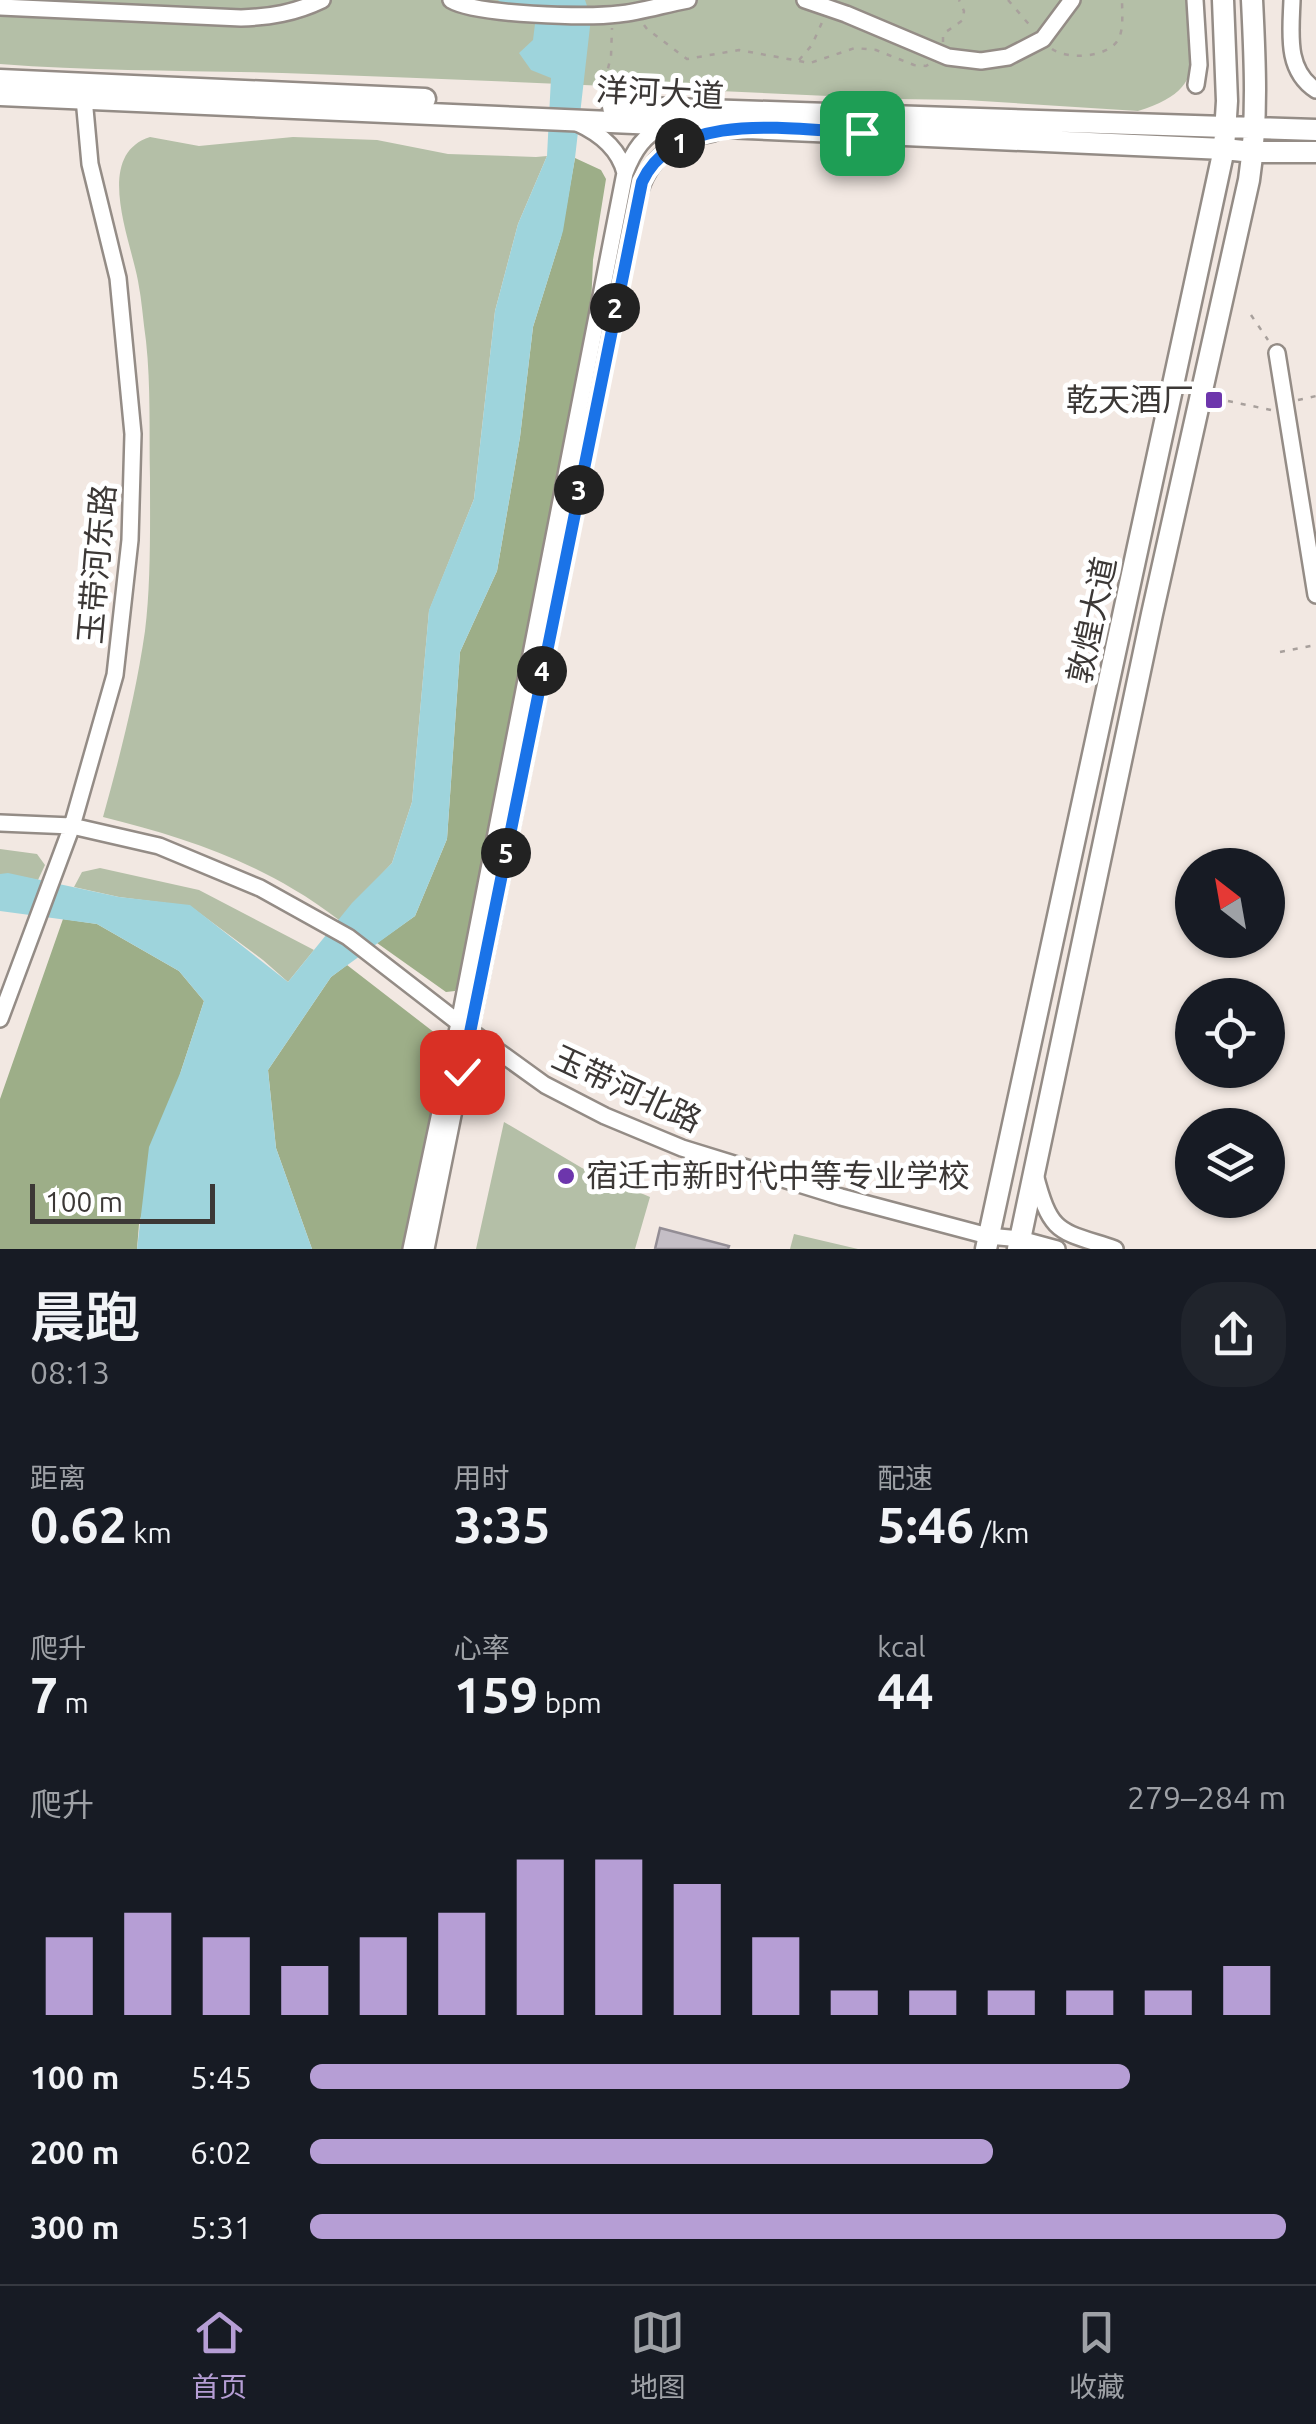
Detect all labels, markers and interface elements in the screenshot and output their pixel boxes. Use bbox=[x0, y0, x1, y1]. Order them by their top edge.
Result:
street label: 洋河大道 bbox=[595, 71, 725, 113]
pin bbox=[820, 91, 905, 176]
icon: arrive bbox=[835, 106, 890, 161]
pin: 1 bbox=[655, 118, 705, 168]
text: 1 bbox=[672, 127, 688, 158]
pin: 2 bbox=[590, 283, 640, 333]
text: 2 bbox=[607, 292, 623, 323]
place label: 乾天酒厂 bbox=[1066, 381, 1194, 417]
marker: 乾天酒厂 bbox=[1203, 389, 1225, 411]
pin: 3 bbox=[554, 465, 604, 515]
text: 3 bbox=[571, 474, 587, 505]
street label: 玉带河东路 bbox=[71, 483, 121, 645]
street label: 敦煌大道 bbox=[1060, 553, 1122, 686]
pin: 4 bbox=[517, 646, 567, 696]
text: 4 bbox=[534, 655, 550, 686]
pin: 5 bbox=[481, 828, 531, 878]
text: 5 bbox=[498, 837, 514, 868]
north arrow bbox=[1175, 848, 1285, 958]
map controls bbox=[1175, 848, 1285, 1218]
button: locate bbox=[1175, 978, 1285, 1088]
pin bbox=[420, 1030, 505, 1115]
street label: 玉带河北路 bbox=[547, 1038, 708, 1138]
icon: check bbox=[435, 1045, 490, 1100]
button: layers bbox=[1175, 1108, 1285, 1218]
place label: 宿迁市新时代中等专业学校 bbox=[586, 1157, 970, 1193]
marker: 宿迁市新时代中等专业学校 bbox=[555, 1165, 577, 1187]
scale bar bbox=[30, 1179, 215, 1224]
text: 100 m bbox=[45, 1186, 123, 1217]
button: share bbox=[1181, 1282, 1286, 1387]
text: 晨跑 bbox=[30, 1286, 140, 1347]
text: 08:13 bbox=[30, 1354, 110, 1390]
text: 距离 bbox=[30, 1462, 86, 1493]
text: 用时 bbox=[454, 1462, 510, 1493]
text: 配速 bbox=[877, 1462, 933, 1493]
text: 0.62 bbox=[30, 1496, 127, 1552]
text: 3:35 bbox=[454, 1496, 551, 1552]
text: 5:46 bbox=[877, 1496, 974, 1552]
text: km bbox=[127, 1517, 172, 1548]
text: /km bbox=[974, 1517, 1029, 1548]
text: kcal bbox=[877, 1631, 926, 1662]
text: 爬升 bbox=[30, 1632, 86, 1663]
text: 心率 bbox=[454, 1632, 510, 1663]
text: 44 bbox=[877, 1662, 934, 1718]
text: 7 bbox=[30, 1666, 58, 1722]
text: 159 bbox=[454, 1666, 538, 1722]
text: m bbox=[58, 1687, 89, 1718]
text: bpm bbox=[538, 1687, 602, 1718]
text: 279–284 m bbox=[1127, 1779, 1286, 1815]
text: 爬升 bbox=[30, 1786, 94, 1822]
text: 100 m bbox=[30, 2059, 119, 2095]
text: 5:45 bbox=[190, 2059, 252, 2095]
text: 200 m bbox=[30, 2134, 119, 2170]
text: 6:02 bbox=[190, 2134, 252, 2170]
text: 300 m bbox=[30, 2209, 119, 2245]
text: 5:31 bbox=[190, 2209, 252, 2245]
tab: 首页 bbox=[191, 2305, 247, 2405]
tab: 地图 bbox=[630, 2305, 686, 2405]
tab: 收藏 bbox=[1069, 2305, 1125, 2405]

